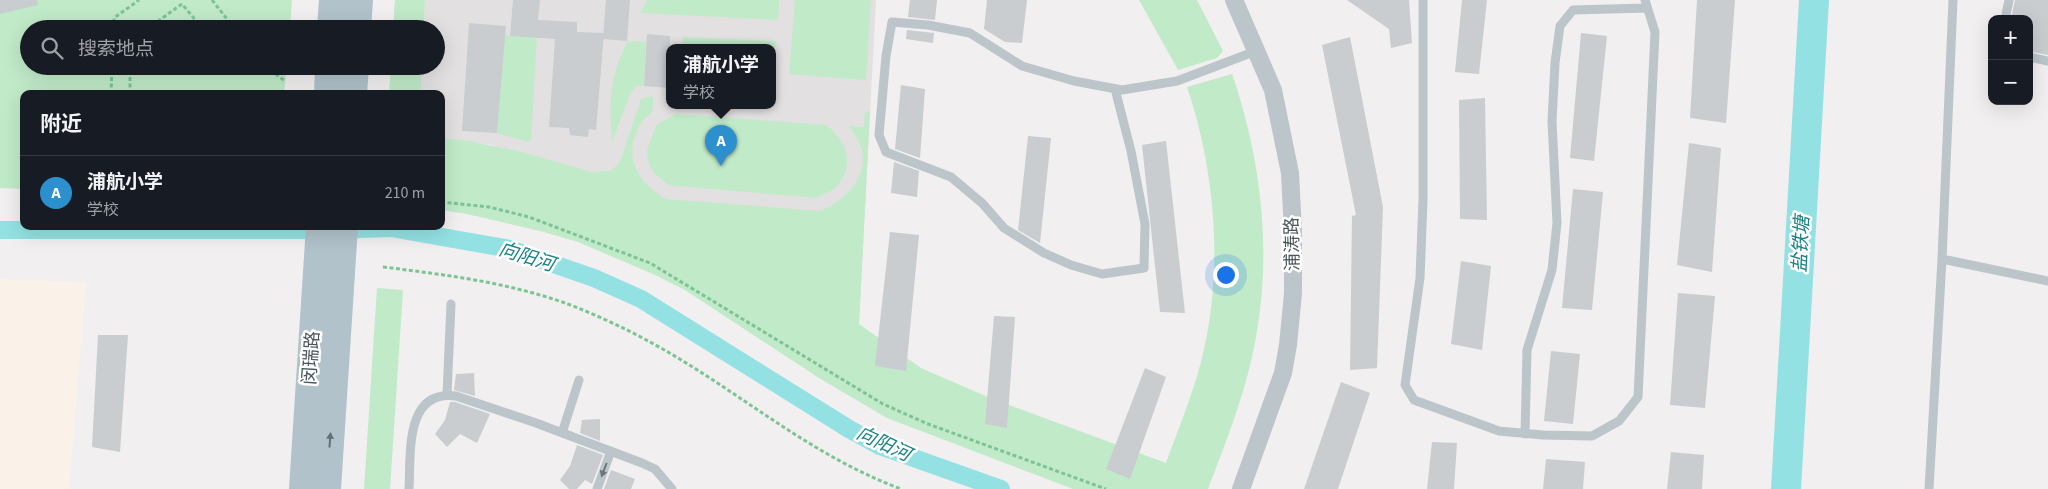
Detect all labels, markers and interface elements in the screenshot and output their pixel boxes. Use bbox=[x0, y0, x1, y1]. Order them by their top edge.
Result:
map controls bbox=[1988, 15, 2033, 105]
button: + bbox=[1988, 15, 2033, 60]
search box bbox=[20, 20, 445, 75]
icon: search bbox=[38, 34, 66, 62]
text: 搜索地点 bbox=[78, 36, 154, 63]
popup bbox=[666, 44, 776, 109]
text: 浦航小学 bbox=[683, 52, 759, 79]
button: − bbox=[1988, 60, 2033, 105]
text: 学校 bbox=[683, 82, 715, 104]
text: 附近 bbox=[40, 109, 82, 139]
pin: A bbox=[705, 125, 737, 166]
text: 浦航小学 bbox=[87, 169, 163, 196]
text: A bbox=[51, 182, 61, 204]
text: 210 m bbox=[385, 182, 425, 204]
text: 学校 bbox=[87, 199, 119, 221]
water label: 盐铁塘 bbox=[1787, 212, 1817, 273]
street label: 浦涛路 bbox=[1280, 217, 1305, 271]
water label: 向阳河 bbox=[495, 236, 562, 280]
your location bbox=[1213, 262, 1239, 288]
street label: 闵瑞路 bbox=[297, 330, 326, 386]
water label: 向阳河 bbox=[852, 420, 919, 470]
one-way arrow bbox=[327, 432, 335, 448]
one-way arrow bbox=[600, 463, 608, 478]

